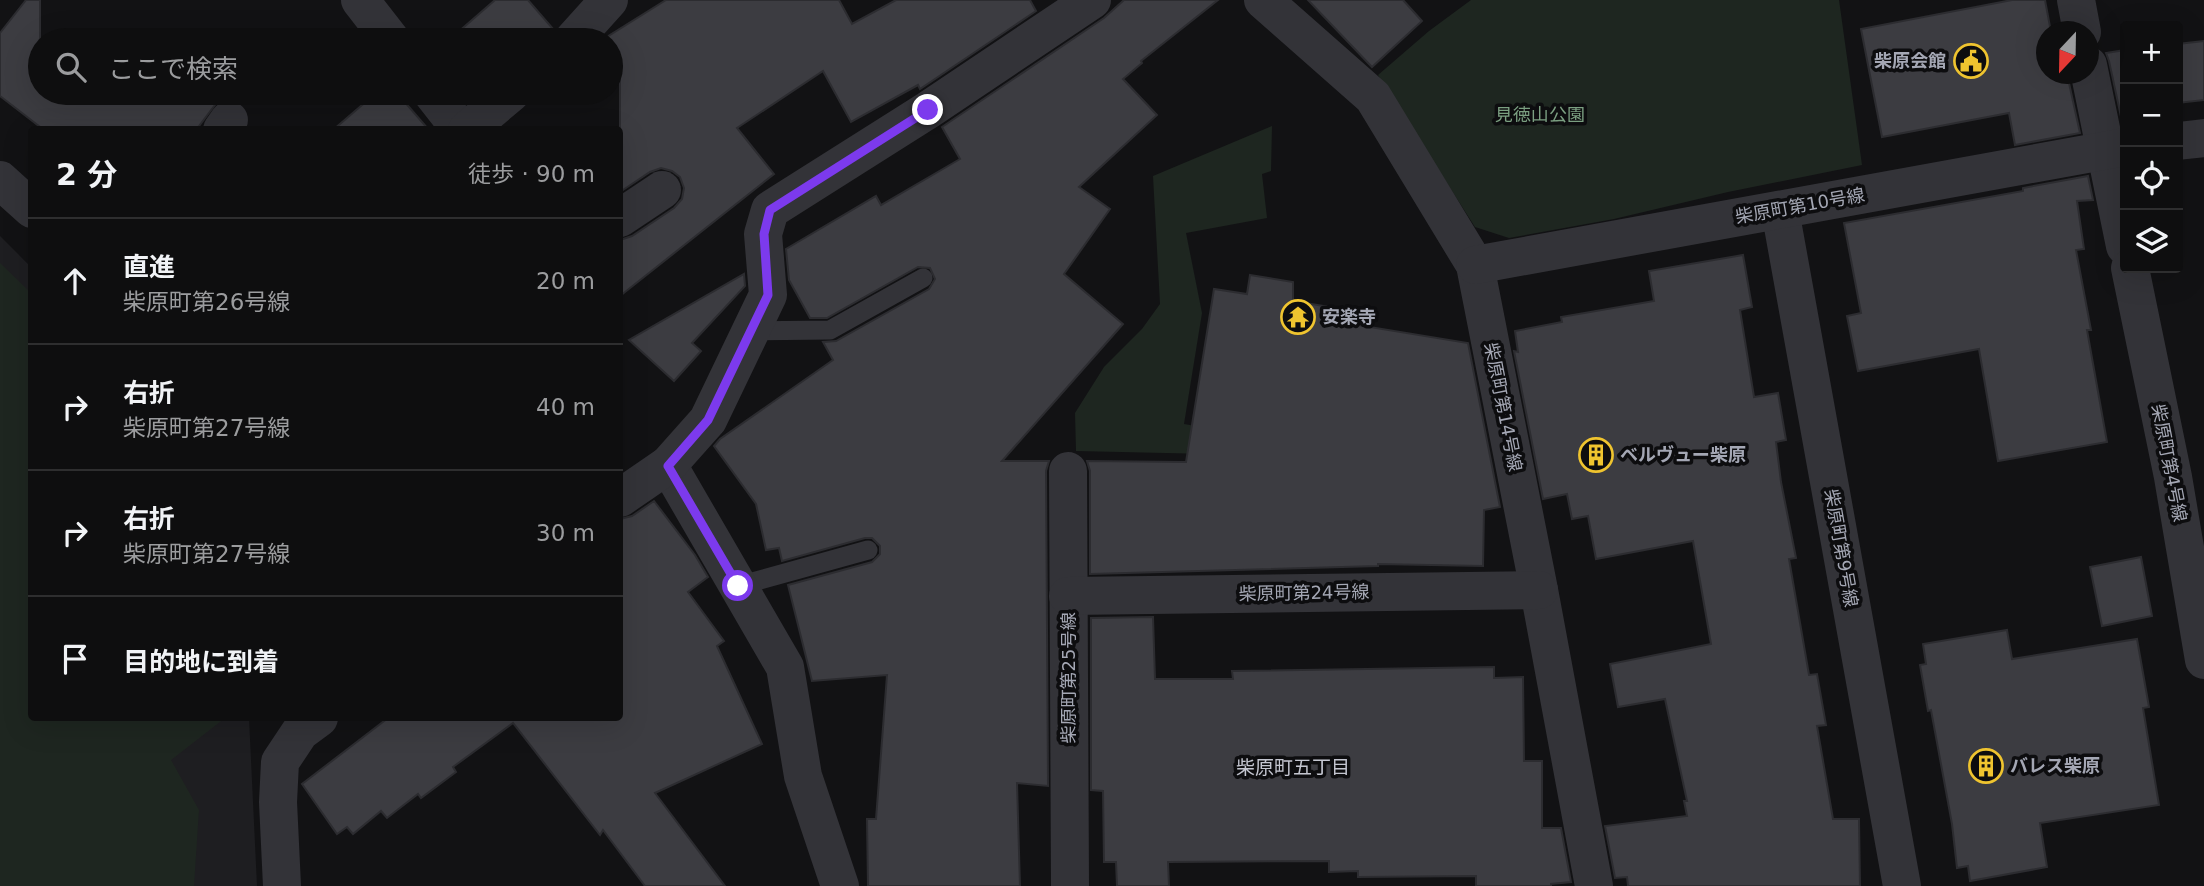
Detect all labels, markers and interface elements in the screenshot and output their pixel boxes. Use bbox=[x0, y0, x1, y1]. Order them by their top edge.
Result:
north arrow bbox=[2036, 21, 2099, 84]
map controls bbox=[2120, 21, 2183, 273]
button: + bbox=[2120, 21, 2183, 84]
search box bbox=[28, 28, 623, 105]
public building icon: 柴原会館 bbox=[1952, 42, 1990, 80]
icon: search bbox=[52, 48, 90, 86]
place label: 柴原会館 bbox=[1874, 50, 1946, 71]
text: ここで検索 bbox=[108, 54, 238, 84]
button: − bbox=[2120, 84, 2183, 147]
route end bbox=[912, 94, 943, 125]
park label: 見徳山公園 bbox=[1495, 104, 1585, 125]
button: locate bbox=[2120, 147, 2183, 210]
text: 2 分 bbox=[56, 157, 117, 192]
text: 徒歩 · 90 m bbox=[468, 161, 595, 187]
street label: 柴原町第10号線 bbox=[1734, 184, 1866, 227]
button: layers bbox=[2120, 210, 2183, 273]
text: 直進 bbox=[123, 252, 175, 282]
icon: ahead bbox=[56, 262, 94, 300]
text: 20 m bbox=[536, 268, 595, 294]
text: 柴原町第26号線 bbox=[123, 289, 290, 315]
temple icon: 安楽寺 bbox=[1279, 298, 1317, 336]
place label: 安楽寺 bbox=[1322, 306, 1376, 327]
street label: 柴原町第14号線 bbox=[1481, 341, 1526, 473]
text: 右折 bbox=[123, 378, 175, 408]
icon: right bbox=[56, 388, 94, 426]
text: 40 m bbox=[536, 394, 595, 420]
street label: 柴原町第4号線 bbox=[2148, 402, 2191, 524]
text: 柴原町第27号線 bbox=[123, 415, 290, 441]
building icon: ベルヴュー柴原 bbox=[1577, 436, 1615, 474]
place label: ベルヴュー柴原 bbox=[1620, 444, 1746, 465]
street label: 柴原町第9号線 bbox=[1821, 487, 1862, 609]
text: 右折 bbox=[123, 504, 175, 534]
icon: right bbox=[56, 514, 94, 552]
text: 30 m bbox=[536, 520, 595, 546]
text: 柴原町第27号線 bbox=[123, 541, 290, 567]
route start bbox=[722, 570, 753, 601]
street label: 柴原町第24号線 bbox=[1238, 581, 1370, 604]
street label: 柴原町第25号線 bbox=[1058, 613, 1079, 743]
icon: arrive bbox=[56, 640, 94, 678]
text: 目的地に到着 bbox=[123, 647, 279, 677]
building icon: バレス柴原 bbox=[1967, 747, 2005, 785]
place label: バレス柴原 bbox=[2010, 755, 2100, 776]
district label: 柴原町五丁目 bbox=[1236, 756, 1350, 778]

